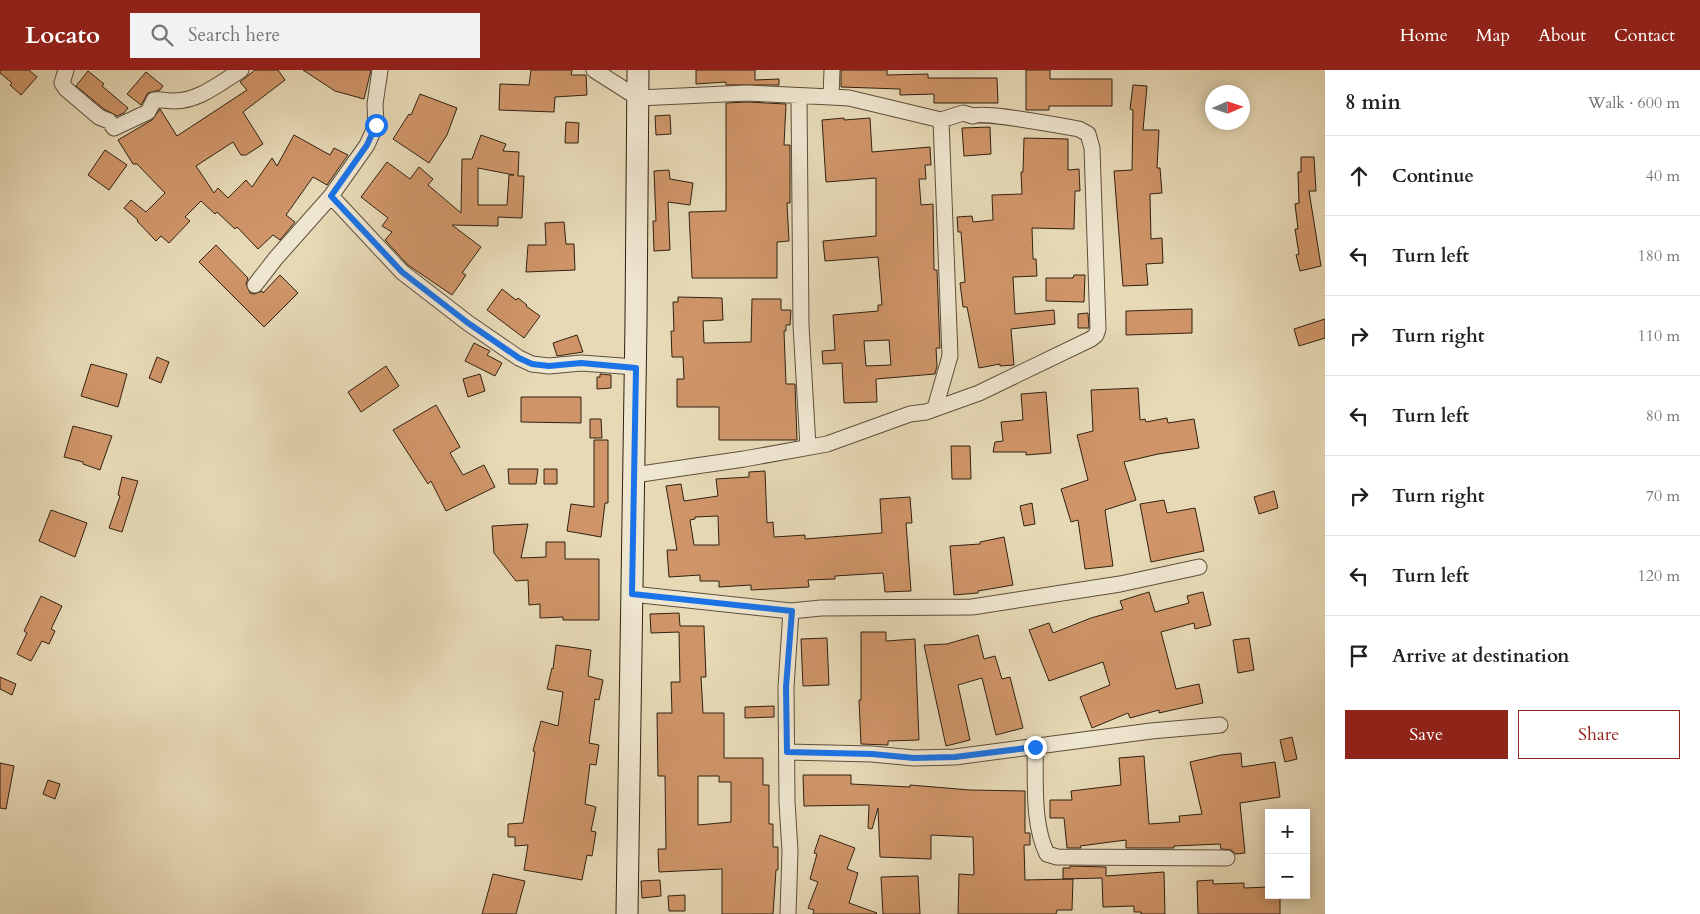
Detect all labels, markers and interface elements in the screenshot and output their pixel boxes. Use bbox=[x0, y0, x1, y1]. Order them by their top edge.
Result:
search box bbox=[130, 13, 480, 58]
text: Locato bbox=[25, 19, 100, 52]
icon: search bbox=[148, 21, 176, 49]
text: Search here bbox=[188, 22, 280, 48]
text: Home bbox=[1400, 23, 1448, 48]
text: Map bbox=[1476, 23, 1510, 48]
text: About bbox=[1538, 23, 1586, 48]
text: Contact bbox=[1614, 23, 1675, 48]
north arrow bbox=[1205, 85, 1250, 130]
text: 8 min bbox=[1345, 88, 1401, 117]
text: Walk · 600 m bbox=[1588, 92, 1680, 114]
route start bbox=[365, 114, 388, 137]
icon: ahead bbox=[1345, 162, 1373, 190]
text: Continue bbox=[1392, 163, 1474, 189]
text: 40 m bbox=[1646, 165, 1680, 187]
icon: left bbox=[1345, 242, 1373, 270]
text: Turn left bbox=[1392, 243, 1469, 269]
text: 180 m bbox=[1638, 245, 1680, 267]
icon: right bbox=[1345, 322, 1373, 350]
text: Turn right bbox=[1392, 323, 1484, 349]
text: 110 m bbox=[1638, 325, 1680, 347]
icon: left bbox=[1345, 402, 1373, 430]
text: Turn left bbox=[1392, 403, 1469, 429]
text: 80 m bbox=[1646, 405, 1680, 427]
icon: right bbox=[1345, 482, 1373, 510]
text: Turn right bbox=[1392, 483, 1484, 509]
text: 70 m bbox=[1646, 485, 1680, 507]
icon: left bbox=[1345, 562, 1373, 590]
text: Turn left bbox=[1392, 563, 1469, 589]
text: 120 m bbox=[1638, 565, 1680, 587]
icon: arrive bbox=[1345, 642, 1373, 670]
text: Arrive at destination bbox=[1392, 643, 1569, 669]
button: Save bbox=[1345, 710, 1508, 759]
button: Share bbox=[1518, 710, 1680, 759]
route end bbox=[1024, 736, 1047, 759]
map controls bbox=[1265, 809, 1310, 899]
button: + bbox=[1265, 809, 1310, 854]
button: − bbox=[1265, 854, 1310, 899]

